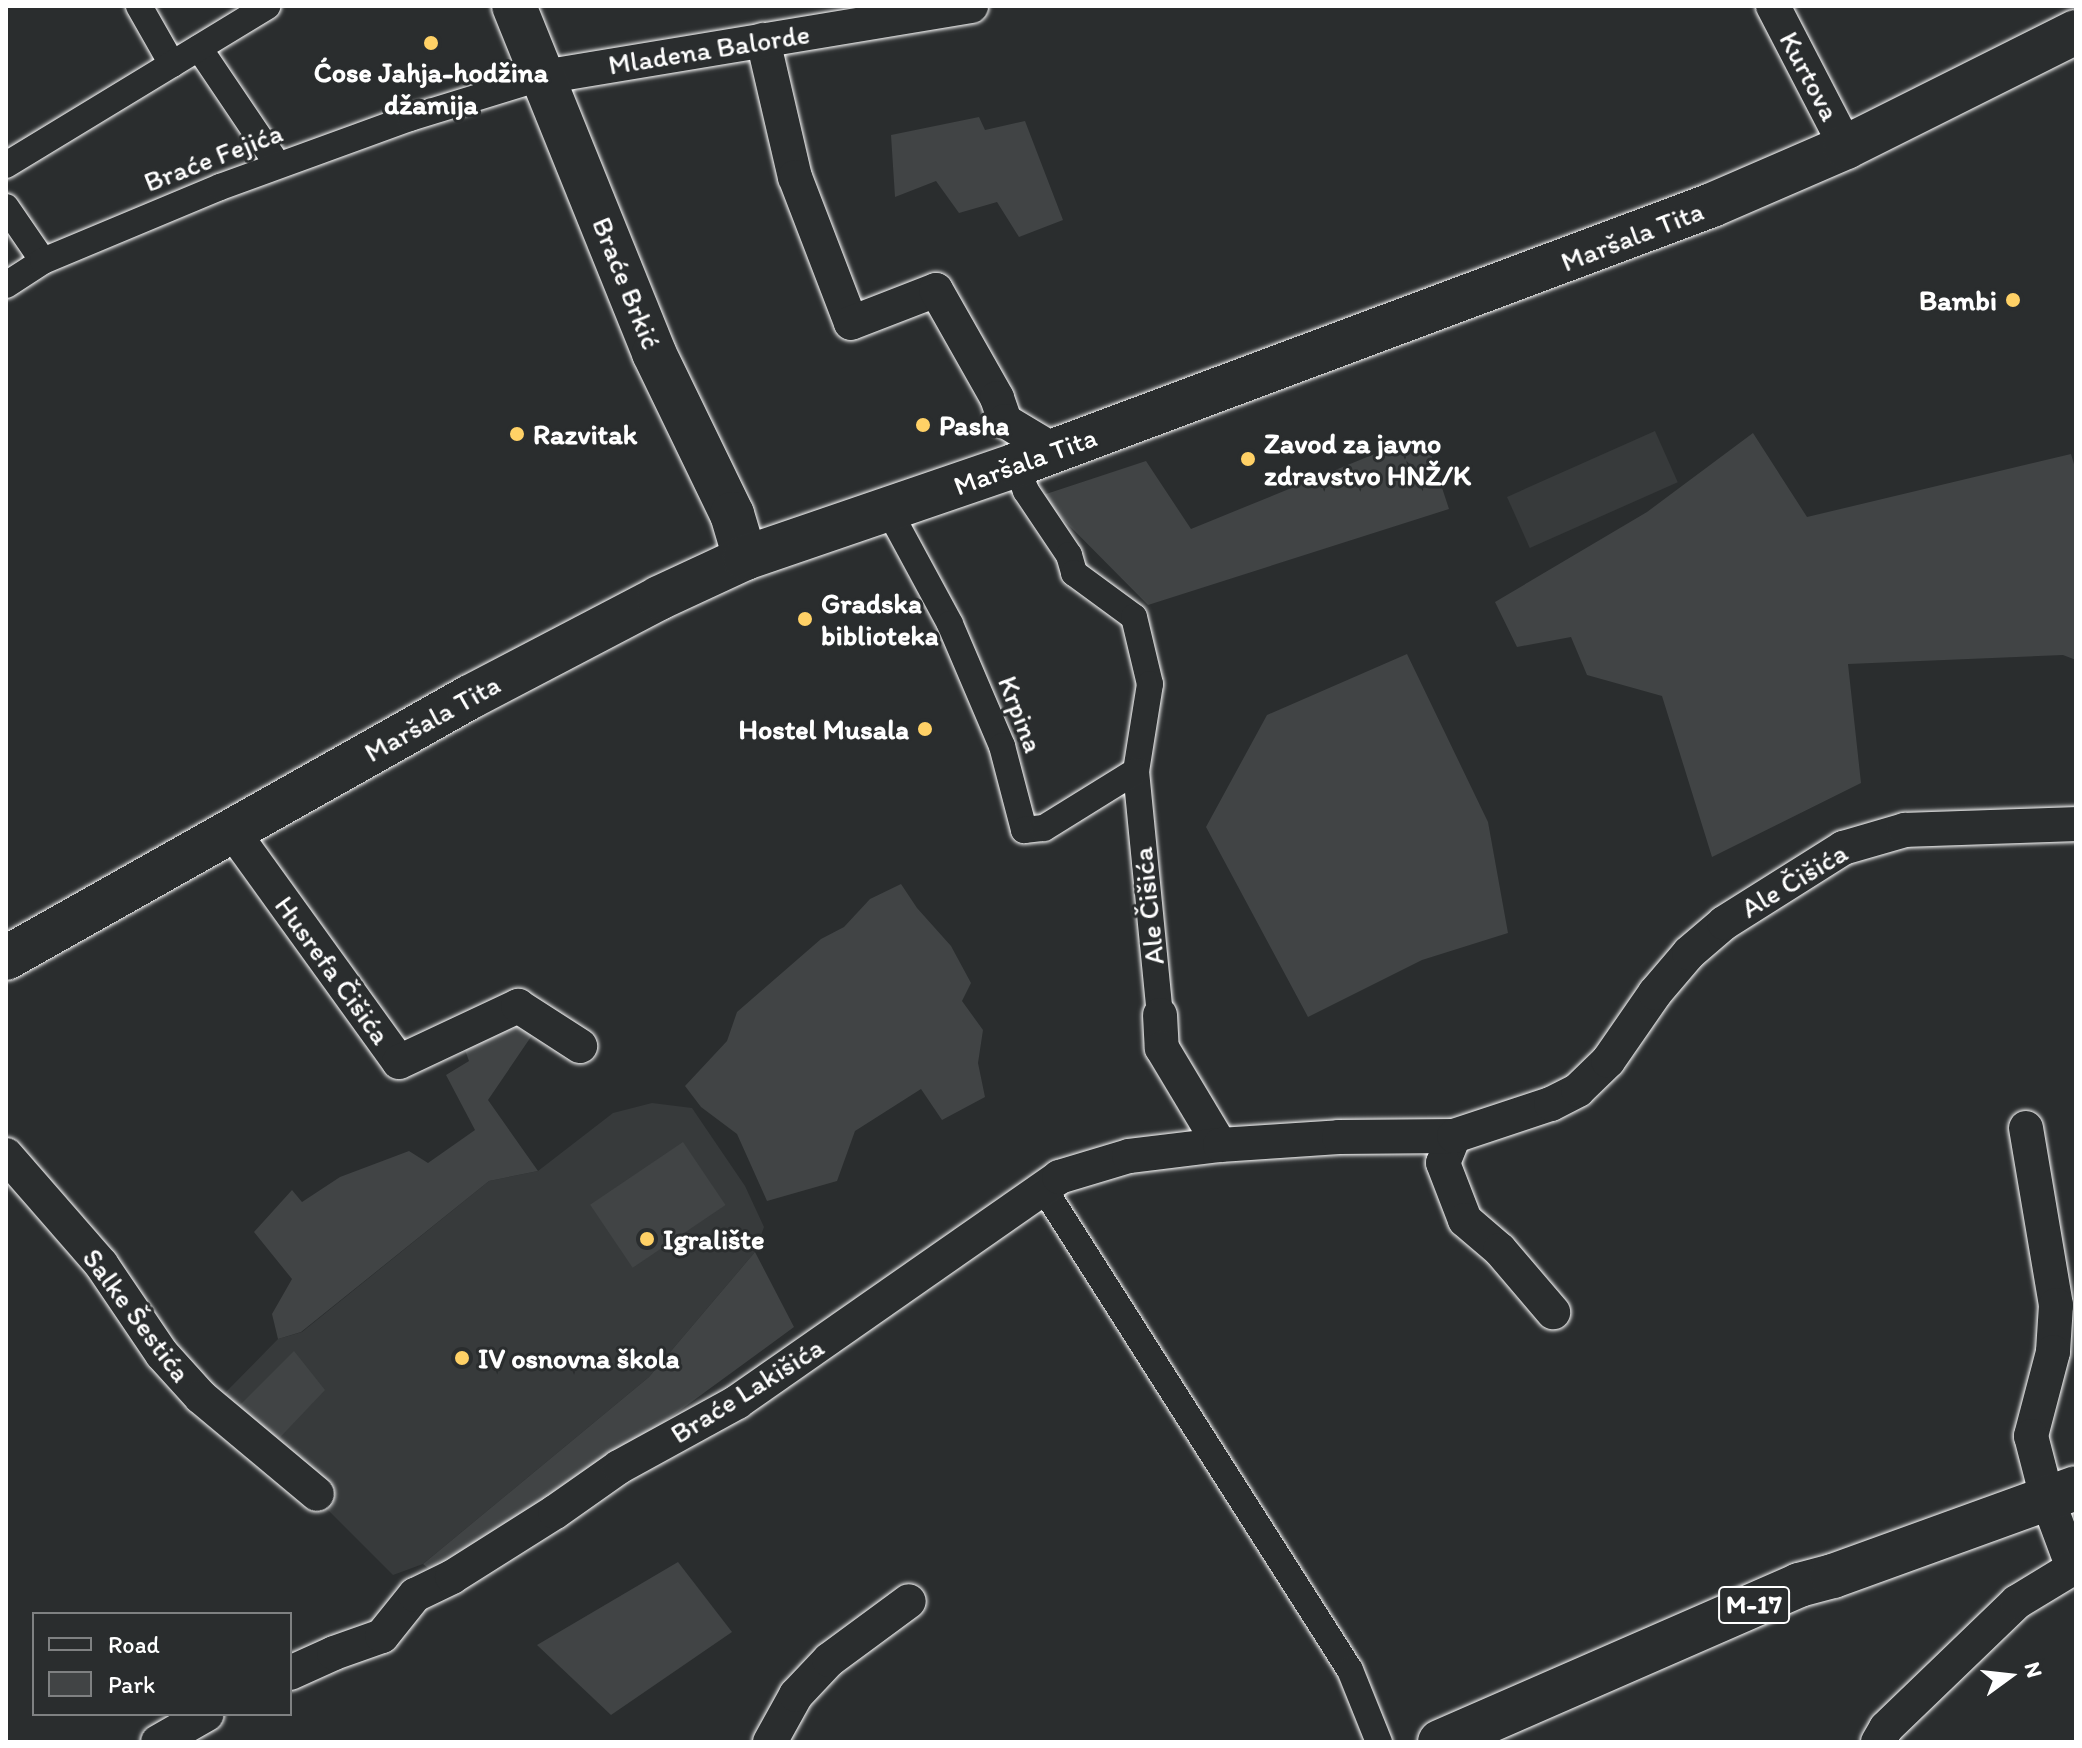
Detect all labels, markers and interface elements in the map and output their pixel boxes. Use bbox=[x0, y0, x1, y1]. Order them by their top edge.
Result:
street label: Mladena Balorde bbox=[606, 16, 812, 82]
street label: Kurtova bbox=[1773, 26, 1847, 126]
marker: Ćose Jahja-hodžina džamija bbox=[422, 34, 440, 52]
place label: Ćose Jahja-hodžina džamija bbox=[315, 55, 547, 121]
street label: Braće Fejića bbox=[139, 115, 287, 199]
street label: Maršala Tita bbox=[1556, 193, 1708, 279]
street label: Braće Brkić bbox=[585, 212, 669, 354]
place label: Bambi bbox=[1919, 283, 1997, 317]
marker: Bambi bbox=[2004, 291, 2022, 309]
place label: Pasha bbox=[939, 408, 1009, 442]
marker: Pasha bbox=[914, 416, 932, 434]
place label: Razvitak bbox=[533, 417, 637, 451]
street label: Maršala Tita bbox=[949, 420, 1101, 502]
marker: Razvitak bbox=[508, 425, 526, 443]
place label: Zavod za javno zdravstvo HNŽ/K bbox=[1264, 426, 1471, 492]
marker: Zavod za javno zdravstvo HNŽ/K bbox=[1239, 450, 1257, 468]
place label: Gradska biblioteka bbox=[821, 586, 939, 652]
marker: Gradska biblioteka bbox=[796, 610, 814, 628]
street label: Maršala Tita bbox=[358, 667, 506, 769]
street label: Krpina bbox=[991, 671, 1051, 757]
place label: Hostel Musala bbox=[739, 712, 909, 746]
marker: Hostel Musala bbox=[916, 720, 934, 738]
street label: Ale Čišića bbox=[1735, 835, 1853, 925]
street label: Ale Čišića bbox=[1125, 846, 1171, 966]
street label: Husrefa Čišića bbox=[268, 889, 398, 1051]
place label: Igralište bbox=[663, 1222, 765, 1256]
marker: Igralište bbox=[638, 1230, 656, 1248]
street label: Salke Šestića bbox=[76, 1241, 198, 1389]
street label: Braće Lakišića bbox=[664, 1330, 830, 1450]
place label: IV osnovna škola bbox=[478, 1341, 680, 1375]
marker: IV osnovna škola bbox=[453, 1349, 471, 1367]
road number: M-17 bbox=[1718, 1583, 1790, 1627]
legend bbox=[32, 1612, 292, 1716]
text: Road bbox=[108, 1630, 160, 1659]
north arrow bbox=[1970, 1636, 2050, 1716]
text: N bbox=[2019, 1659, 2049, 1680]
text: Park bbox=[108, 1670, 155, 1699]

